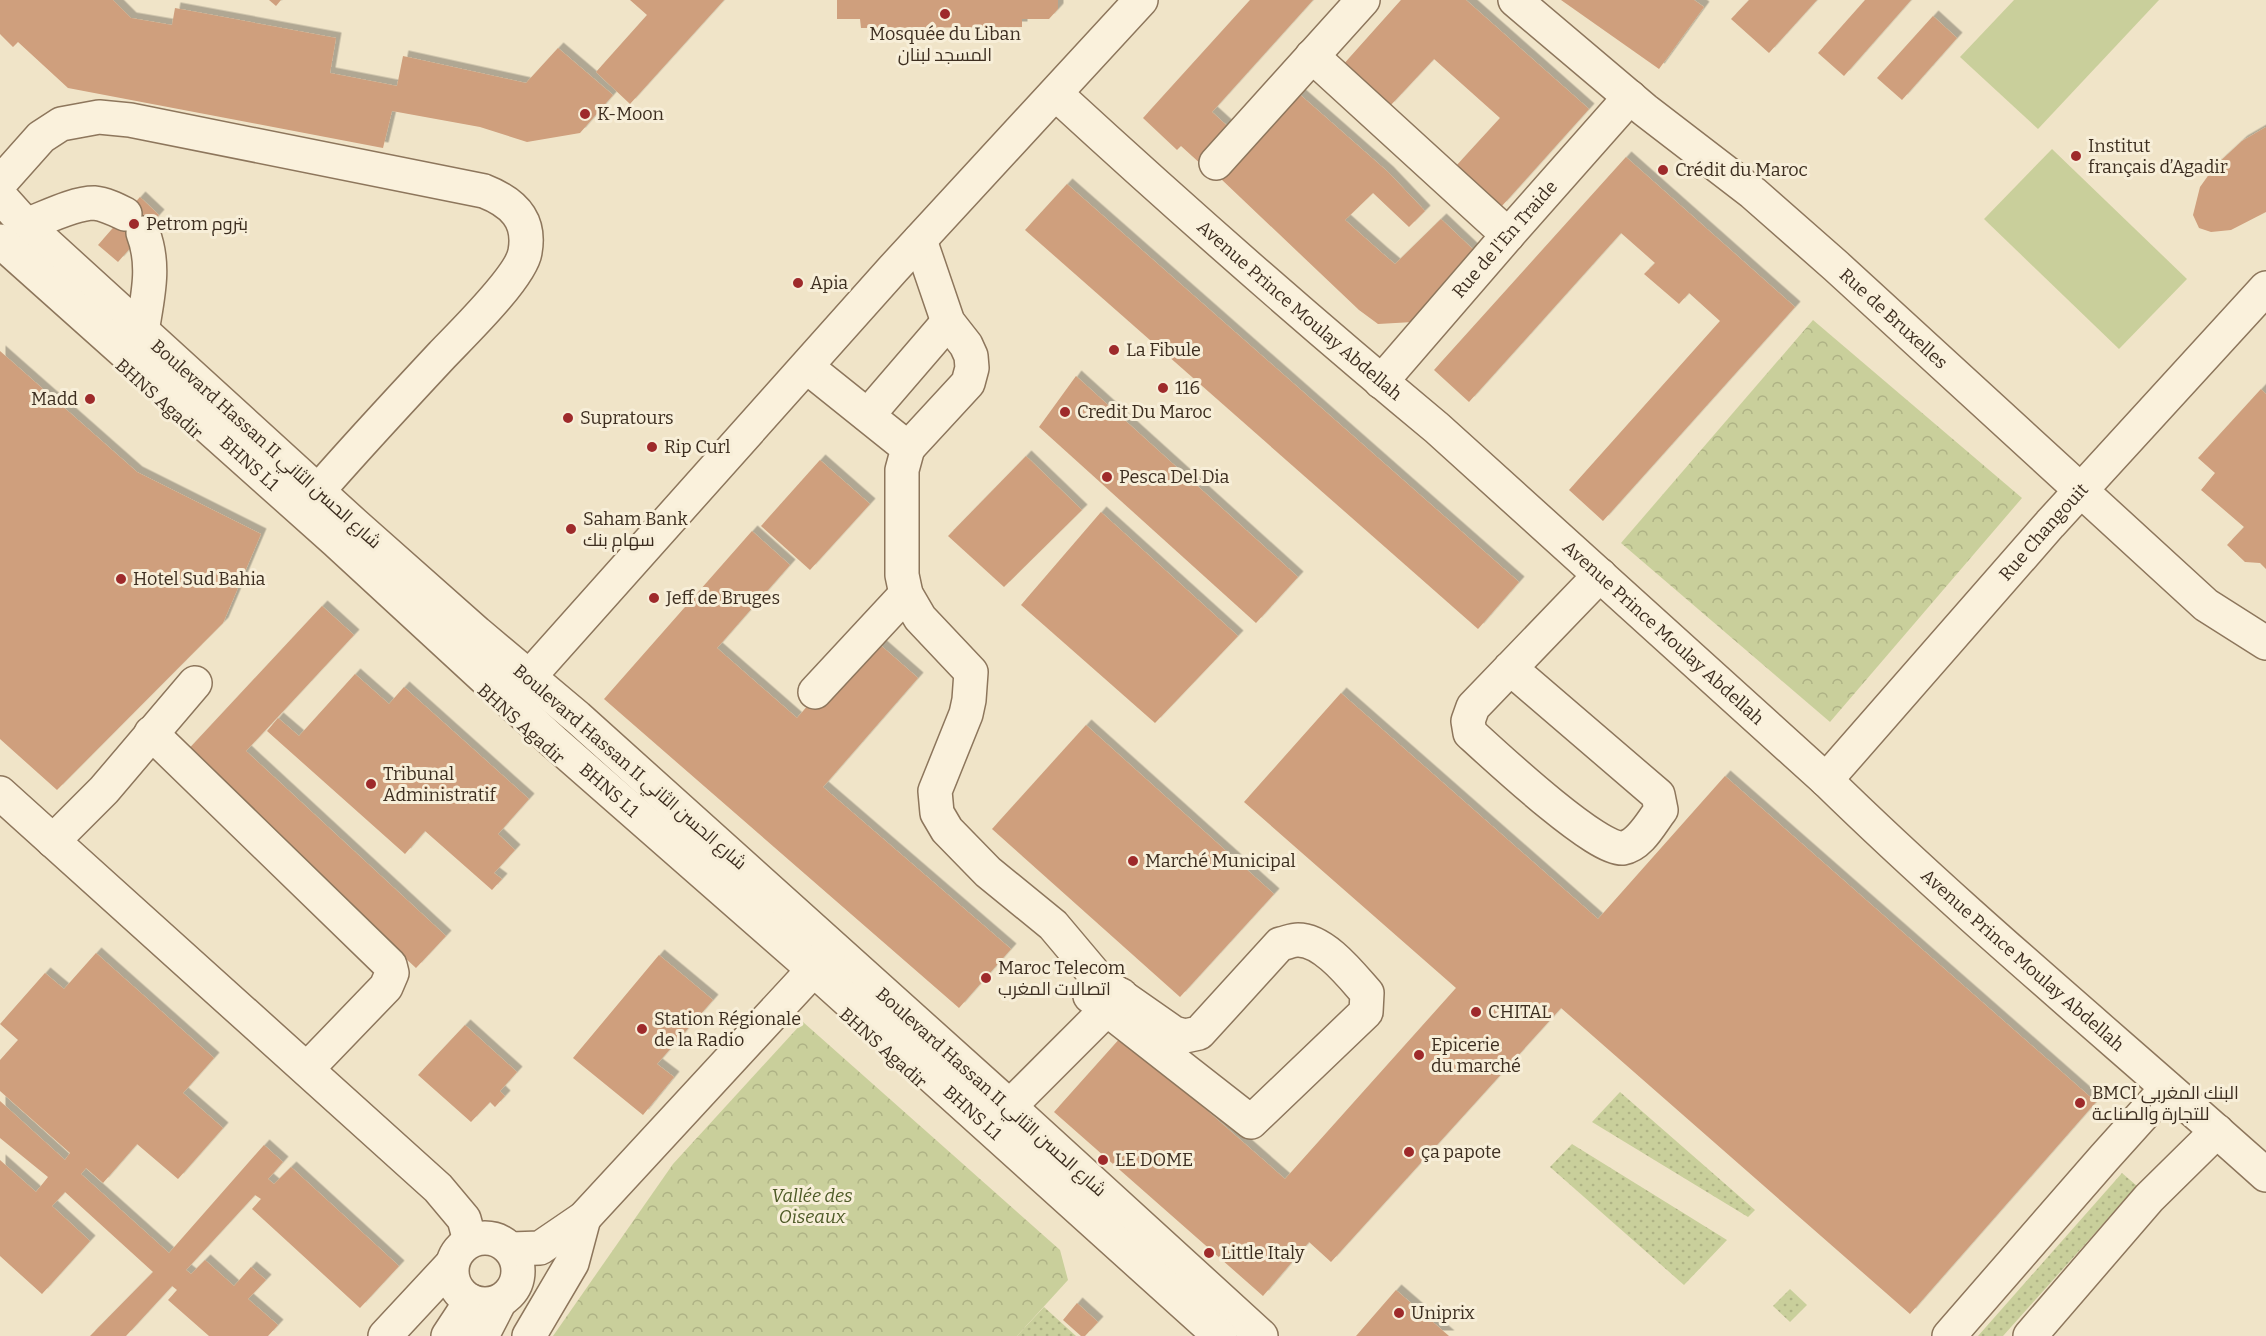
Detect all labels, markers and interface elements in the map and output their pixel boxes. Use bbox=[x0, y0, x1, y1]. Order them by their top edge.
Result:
marker: Mosquée du Liban المسجد لبنان bbox=[938, 7, 952, 21]
place label: Mosquée du Liban المسجد لبنان bbox=[869, 23, 1021, 66]
place label: K-Moon bbox=[597, 103, 665, 125]
marker: K-Moon bbox=[578, 107, 592, 121]
place label: Institut français d’Agadir bbox=[2088, 135, 2228, 178]
marker: Institut français d’Agadir bbox=[2069, 149, 2083, 163]
place label: Crédit du Maroc bbox=[1675, 159, 1808, 181]
marker: Crédit du Maroc bbox=[1656, 163, 1670, 177]
street label: Rue de l'En Traide bbox=[1448, 176, 1562, 302]
place label: Petrom بتروم bbox=[146, 213, 248, 236]
street label: Avenue Prince Moulay Abdellah bbox=[1193, 216, 1407, 405]
marker: Petrom بتروم bbox=[127, 217, 141, 231]
street label: Rue de Bruxelles bbox=[1835, 264, 1952, 374]
place label: Apia bbox=[810, 272, 848, 294]
marker: Apia bbox=[791, 276, 805, 290]
street label: Boulevard Hassan II شارع الحسن الثاني bbox=[144, 335, 386, 555]
place label: La Fibule bbox=[1126, 339, 1201, 361]
marker: La Fibule bbox=[1107, 343, 1121, 357]
street label: BHNS Agadir bbox=[111, 354, 207, 444]
place label: 116 bbox=[1175, 377, 1200, 399]
marker: 116 bbox=[1156, 381, 1170, 395]
place label: Madd bbox=[31, 388, 78, 410]
marker: Madd bbox=[83, 392, 97, 406]
place label: Credit Du Maroc bbox=[1077, 401, 1212, 423]
marker: Credit Du Maroc bbox=[1058, 405, 1072, 419]
place label: Supratours bbox=[580, 407, 674, 429]
marker: Supratours bbox=[561, 411, 575, 425]
street label: BHNS L1 bbox=[215, 432, 283, 496]
place label: Rip Curl bbox=[664, 436, 730, 458]
marker: Rip Curl bbox=[645, 440, 659, 454]
place label: Pesca Del Dia bbox=[1119, 466, 1229, 488]
marker: Pesca Del Dia bbox=[1100, 470, 1114, 484]
street label: Rue Changouit bbox=[1995, 478, 2093, 585]
place label: Saham Bank سهام بنك bbox=[583, 508, 688, 552]
marker: Saham Bank سهام بنك bbox=[564, 522, 578, 536]
street label: Avenue Prince Moulay Abdellah bbox=[1558, 536, 1769, 729]
place label: Hotel Sud Bahia bbox=[133, 568, 266, 590]
marker: Hotel Sud Bahia bbox=[114, 572, 128, 586]
place label: Jeff de Bruges bbox=[665, 587, 780, 609]
marker: Jeff de Bruges bbox=[647, 591, 661, 605]
street label: Boulevard Hassan II شارع الحسن الثاني bbox=[507, 660, 751, 877]
street label: BHNS Agadir bbox=[473, 679, 569, 769]
street label: BHNS L1 bbox=[575, 758, 643, 822]
place label: Tribunal Administratif bbox=[383, 763, 498, 806]
marker: Tribunal Administratif bbox=[364, 777, 378, 791]
place label: Marché Municipal bbox=[1145, 850, 1296, 872]
marker: Marché Municipal bbox=[1126, 854, 1140, 868]
street label: Avenue Prince Moulay Abdellah bbox=[1917, 864, 2129, 1056]
place label: Maroc Telecom اتصالات المغرب bbox=[998, 957, 1125, 1000]
marker: Maroc Telecom اتصالات المغرب bbox=[979, 971, 993, 985]
street label: Boulevard Hassan II شارع الحسن الثاني bbox=[869, 983, 1111, 1203]
place label: CHITAL bbox=[1488, 1001, 1551, 1023]
street label: BHNS Agadir bbox=[835, 1003, 931, 1093]
marker: CHITAL bbox=[1469, 1005, 1483, 1019]
place label: Station Régionale de la Radio bbox=[654, 1008, 801, 1051]
marker: Station Régionale de la Radio bbox=[635, 1022, 649, 1036]
place label: Epicerie du marché bbox=[1431, 1034, 1521, 1077]
marker: Epicerie du marché bbox=[1412, 1048, 1426, 1062]
street label: BHNS L1 bbox=[939, 1081, 1007, 1145]
place label: BMCI البنك المغربي للتجارة والصناعة bbox=[2092, 1082, 2239, 1125]
marker: BMCI البنك المغربي للتجارة والصناعة bbox=[2073, 1096, 2087, 1110]
place label: ça papote bbox=[1421, 1141, 1501, 1163]
marker: ça papote bbox=[1402, 1145, 1416, 1159]
place label: LE DOME bbox=[1115, 1149, 1193, 1171]
marker: LE DOME bbox=[1096, 1153, 1110, 1167]
park label: Vallée des Oiseaux bbox=[771, 1185, 853, 1228]
place label: Little Italy bbox=[1221, 1242, 1305, 1264]
marker: Little Italy bbox=[1202, 1246, 1216, 1260]
place label: Uniprix bbox=[1411, 1302, 1475, 1324]
marker: Uniprix bbox=[1392, 1306, 1406, 1320]

